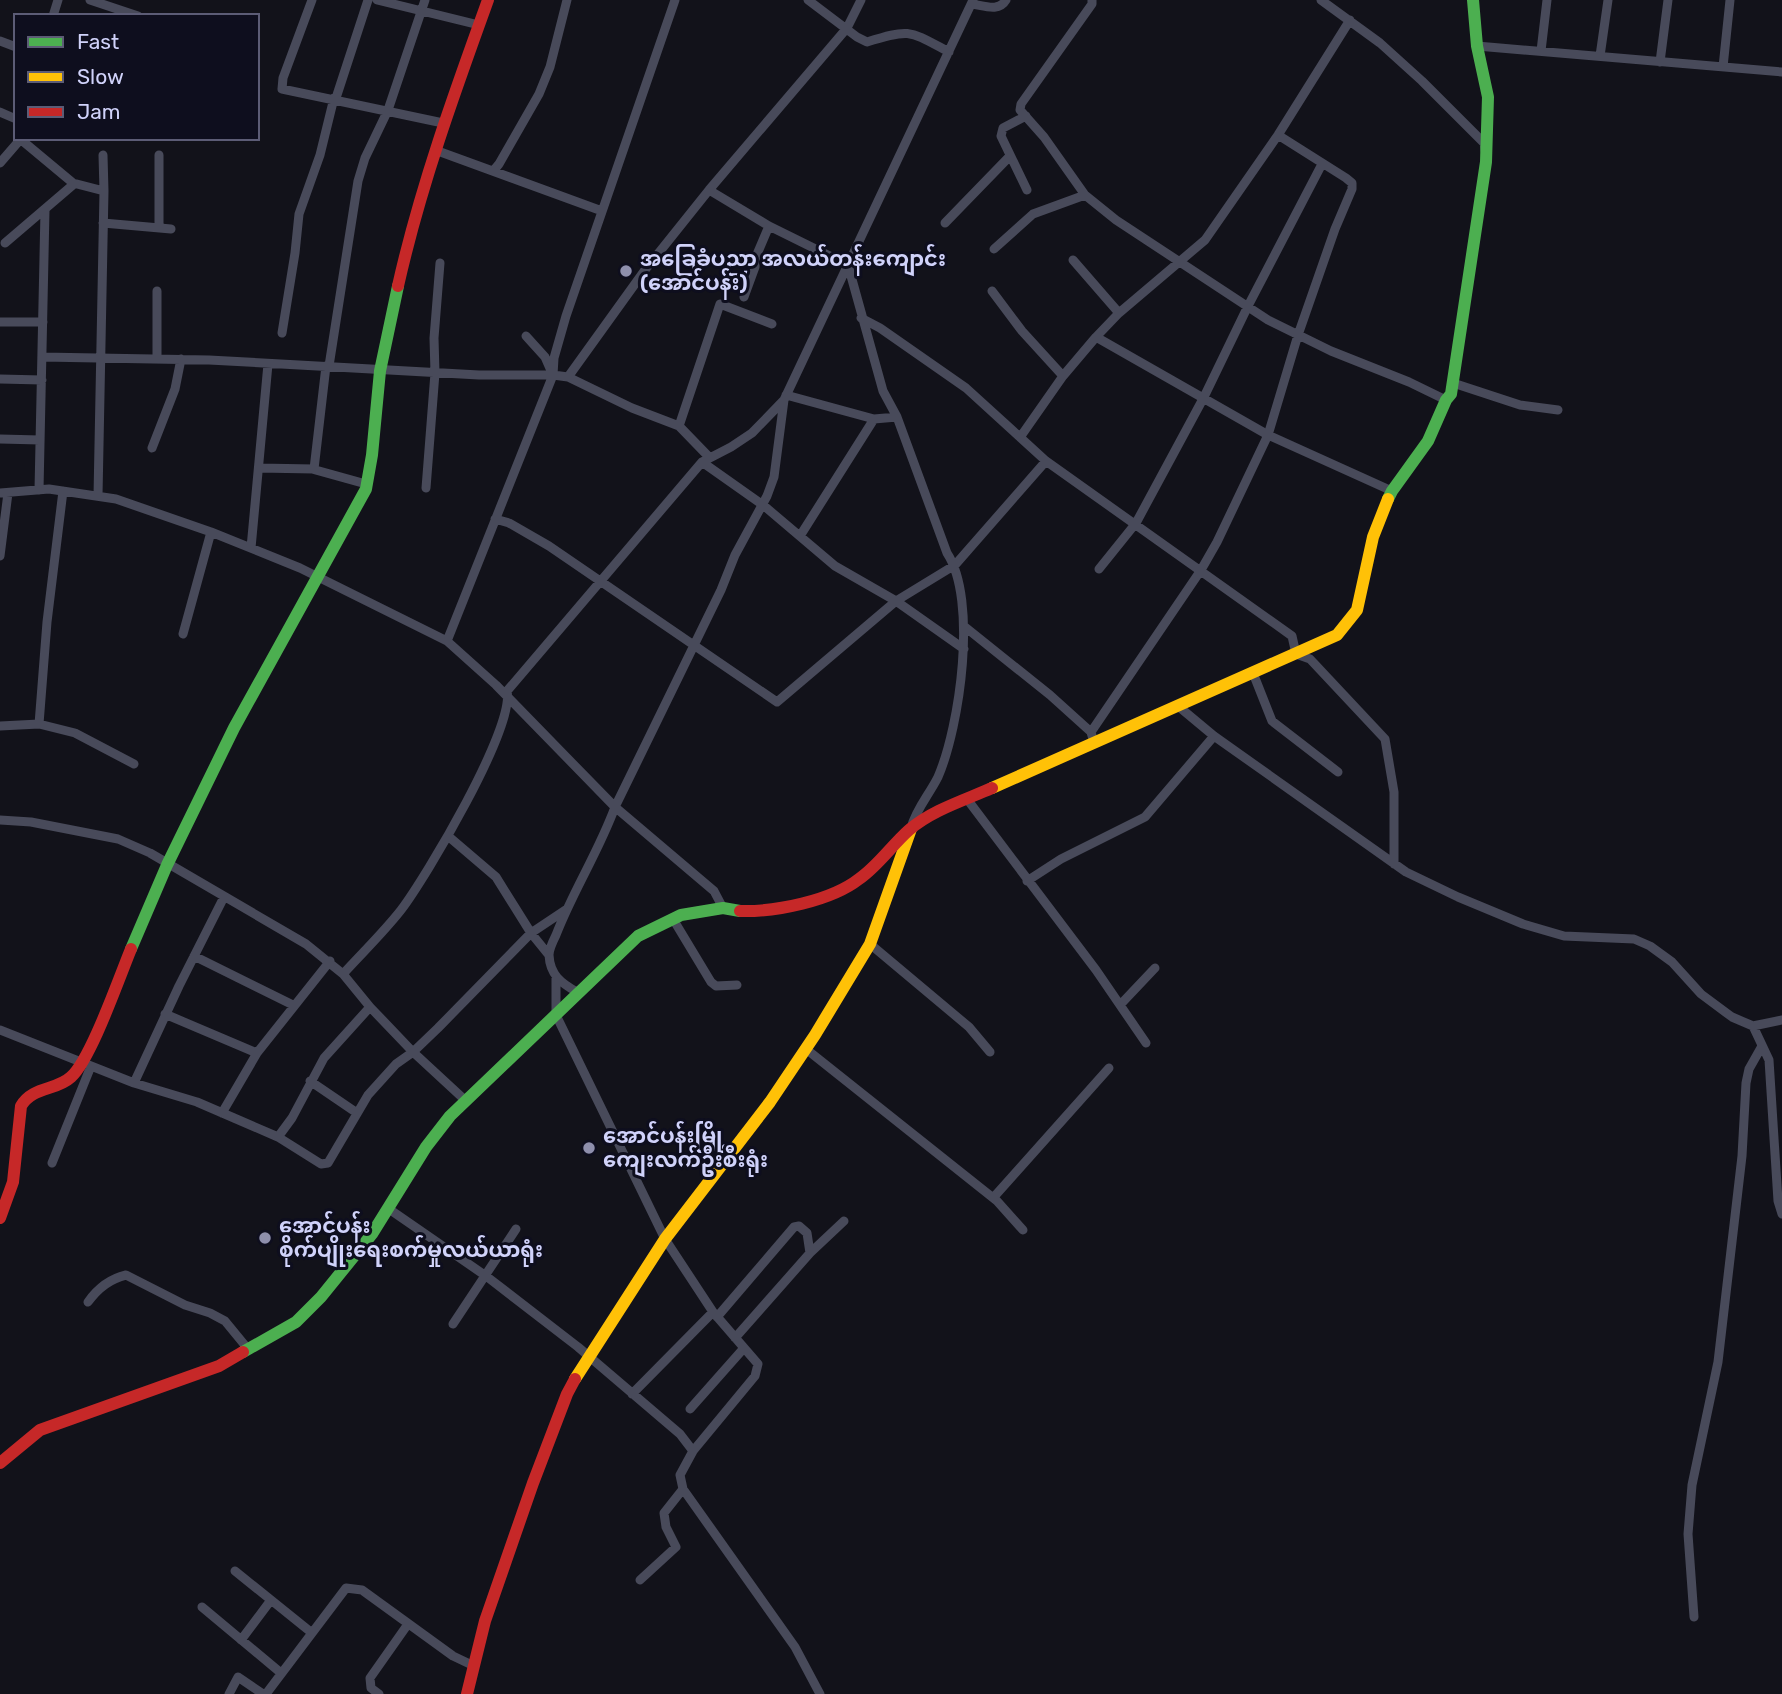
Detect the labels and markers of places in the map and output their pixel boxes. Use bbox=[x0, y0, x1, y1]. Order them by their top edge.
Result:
place label: အခြေခံပညာ အလယ်တန်းကျောင်း (အောင်ပန်း) bbox=[640, 243, 946, 300]
marker: အခြေခံပညာ အလယ်တန်းကျောင်း (အောင်ပန်း) bbox=[618, 263, 634, 279]
place label: အောင်ပန်းမြို့ ကျေးလက်ဦးစီးရုံး bbox=[603, 1120, 768, 1178]
marker: အောင်ပန်းမြို့ ကျေးလက်ဦးစီးရုံး bbox=[581, 1140, 597, 1156]
place label: အောင်ပန်း စိုက်ပျိုးရေးစက်မှုလယ်ယာရုံး bbox=[279, 1210, 543, 1268]
marker: အောင်ပန်း စိုက်ပျိုးရေးစက်မှုလယ်ယာရုံး bbox=[257, 1230, 273, 1246]

